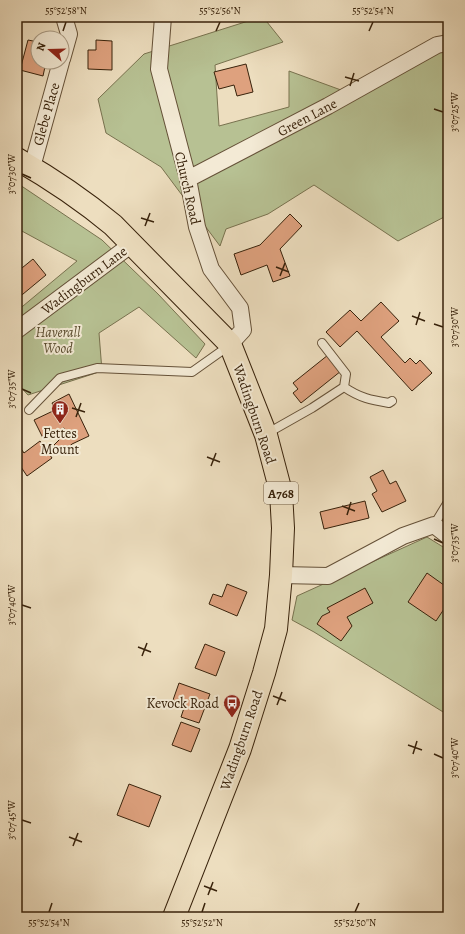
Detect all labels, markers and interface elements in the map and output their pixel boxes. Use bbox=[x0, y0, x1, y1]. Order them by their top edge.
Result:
text: 55°52'58"N bbox=[45, 4, 87, 17]
text: 55°52'56"N bbox=[199, 4, 241, 17]
text: 55°52'54"N bbox=[352, 4, 394, 17]
north arrow bbox=[30, 30, 70, 70]
text: N bbox=[33, 40, 49, 53]
street label: Glebe Place bbox=[28, 80, 65, 148]
text: 3°07'25"W bbox=[448, 91, 461, 132]
street label: Green Lane bbox=[274, 94, 340, 141]
street label: Church Road bbox=[170, 150, 205, 227]
text: 3°07'30"W bbox=[5, 153, 18, 194]
street label: Wadingburn Lane bbox=[37, 242, 131, 319]
text: 3°07'30"W bbox=[448, 306, 461, 347]
park label: Haverall Wood bbox=[35, 323, 81, 358]
street label: Wadingburn Road bbox=[228, 361, 281, 467]
text: 3°07'35"W bbox=[5, 369, 18, 409]
building icon: Fettes Mount bbox=[50, 399, 70, 424]
place label: Fettes Mount bbox=[41, 424, 80, 459]
road number: A768 bbox=[264, 482, 298, 504]
text: 3°07'35"W bbox=[448, 523, 461, 563]
text: 3°07'40"W bbox=[5, 584, 18, 625]
street label: Wadingburn Road bbox=[215, 687, 268, 793]
bus stop icon: Kevock Road bbox=[222, 693, 242, 718]
place label: Kevock Road bbox=[147, 694, 219, 713]
text: 3°07'40"W bbox=[448, 737, 461, 778]
text: 3°07'45"W bbox=[5, 800, 18, 840]
text: 55°52'54"N bbox=[28, 916, 70, 929]
text: 55°52'52"N bbox=[181, 916, 223, 929]
text: 55°52'50"N bbox=[334, 916, 376, 929]

